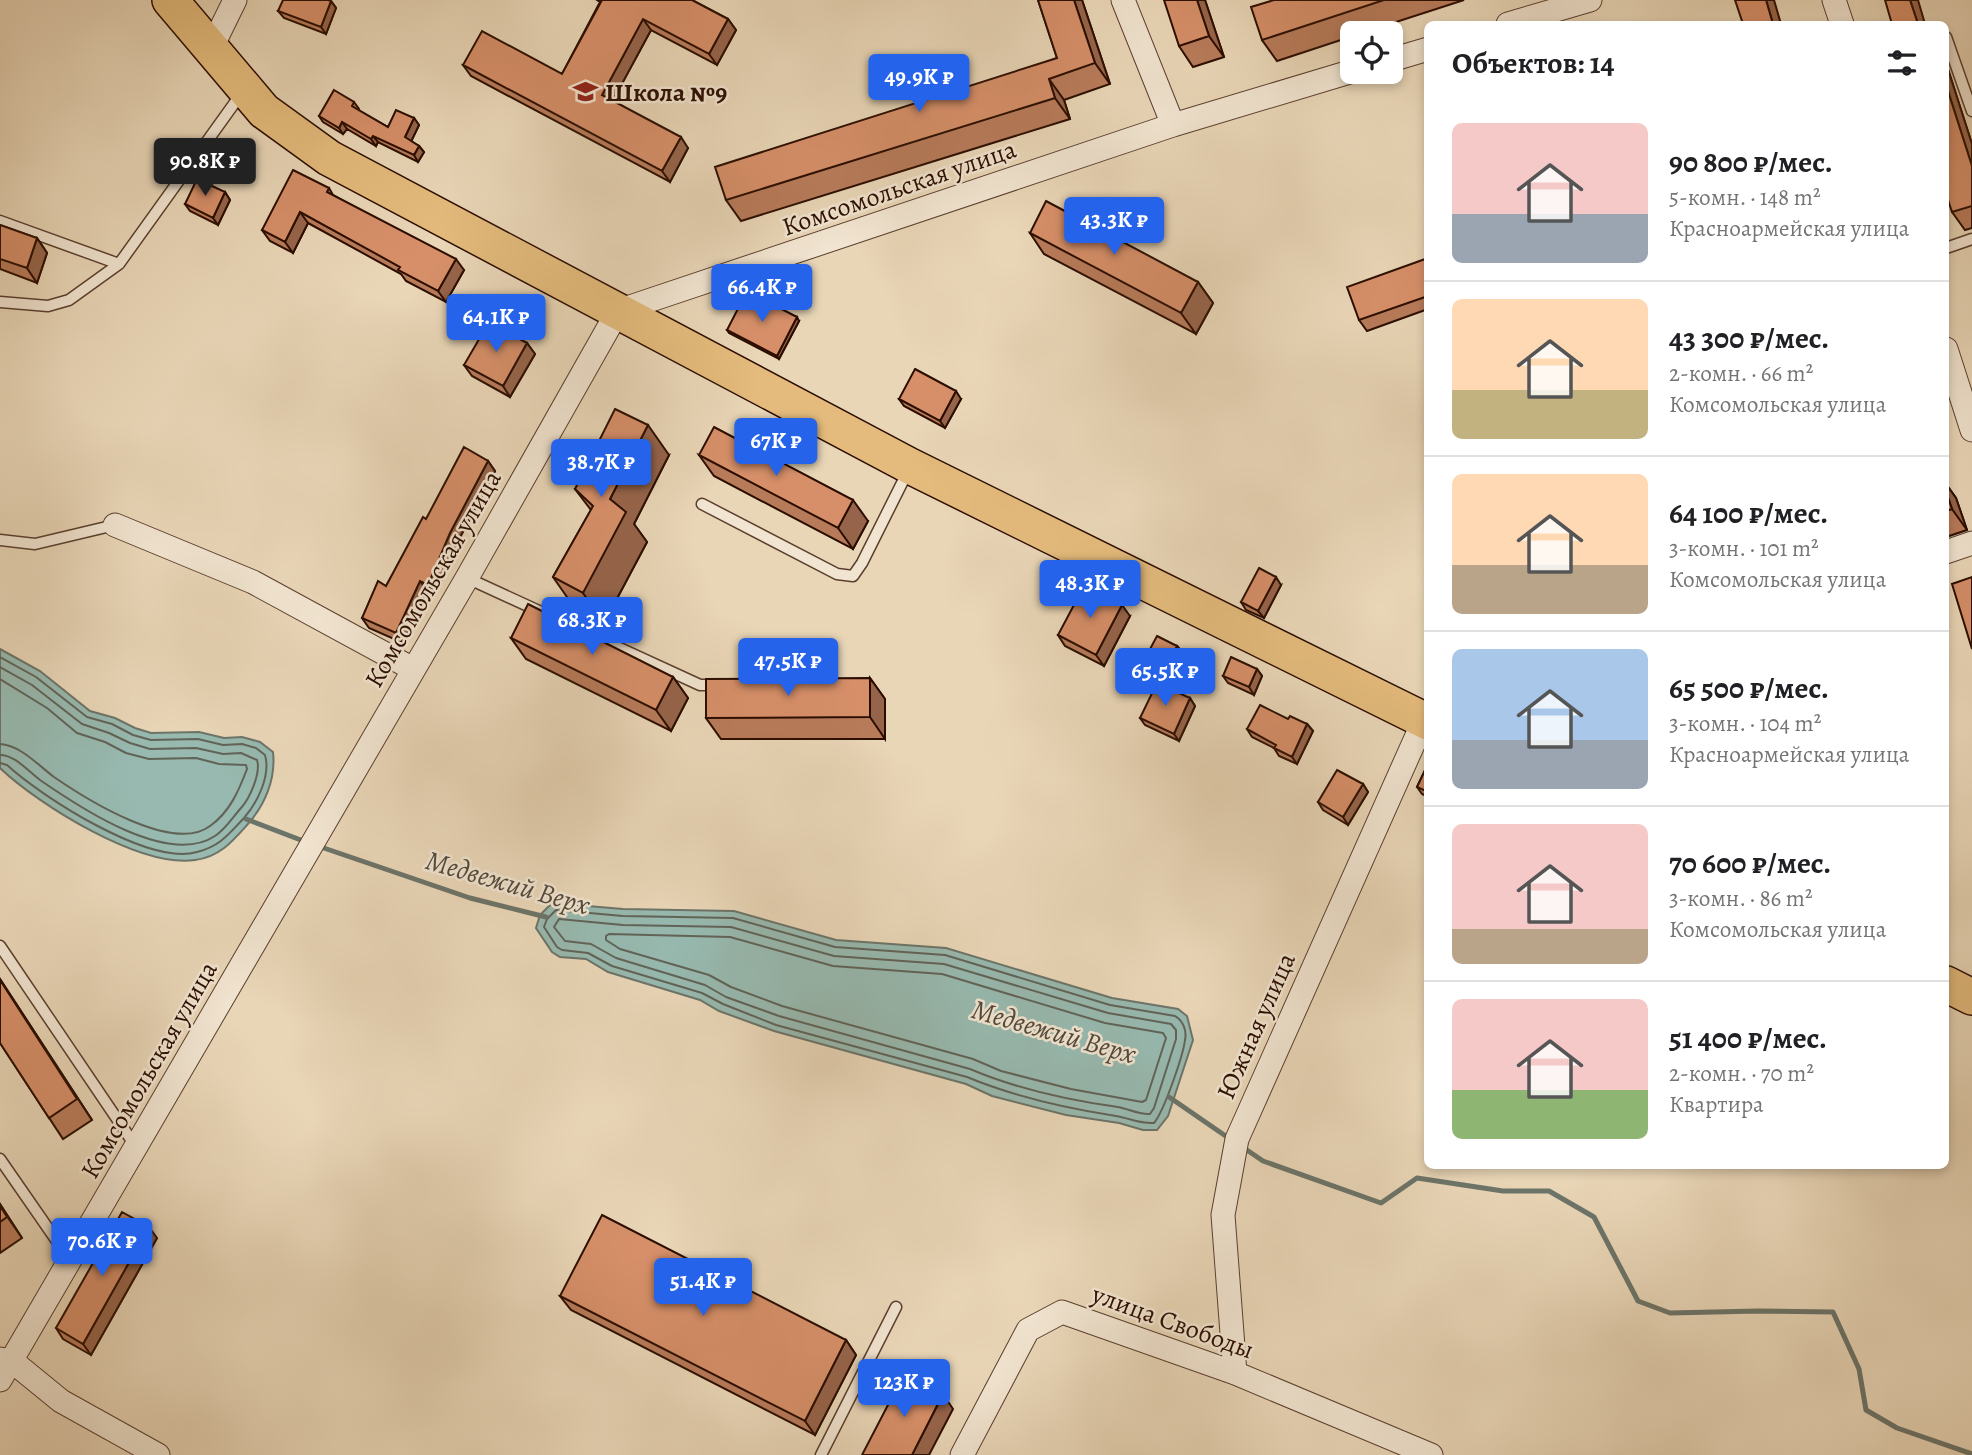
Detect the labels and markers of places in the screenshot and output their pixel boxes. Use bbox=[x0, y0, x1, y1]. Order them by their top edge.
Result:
pin: 49.9K ₽ bbox=[854, 54, 984, 114]
place label: Школа №9 bbox=[605, 75, 727, 110]
school or university icon: Школа №9 bbox=[571, 78, 599, 106]
pin: 90.8K ₽ bbox=[140, 138, 270, 198]
pin: 43.3K ₽ bbox=[1049, 198, 1179, 257]
pin: 66.4K ₽ bbox=[697, 264, 827, 324]
pin: 64.1K ₽ bbox=[431, 294, 561, 354]
pin: 67K ₽ bbox=[727, 419, 825, 478]
pin: 38.7K ₽ bbox=[536, 440, 666, 499]
pin: 48.3K ₽ bbox=[1025, 560, 1155, 620]
pin: 68.3K ₽ bbox=[527, 598, 657, 657]
pin: 47.5K ₽ bbox=[723, 638, 853, 698]
pin: 65.5K ₽ bbox=[1100, 648, 1230, 708]
pin: 70.6K ₽ bbox=[37, 1218, 167, 1278]
pin: 51.4K ₽ bbox=[638, 1258, 768, 1318]
pin: 123K ₽ bbox=[847, 1360, 961, 1419]

